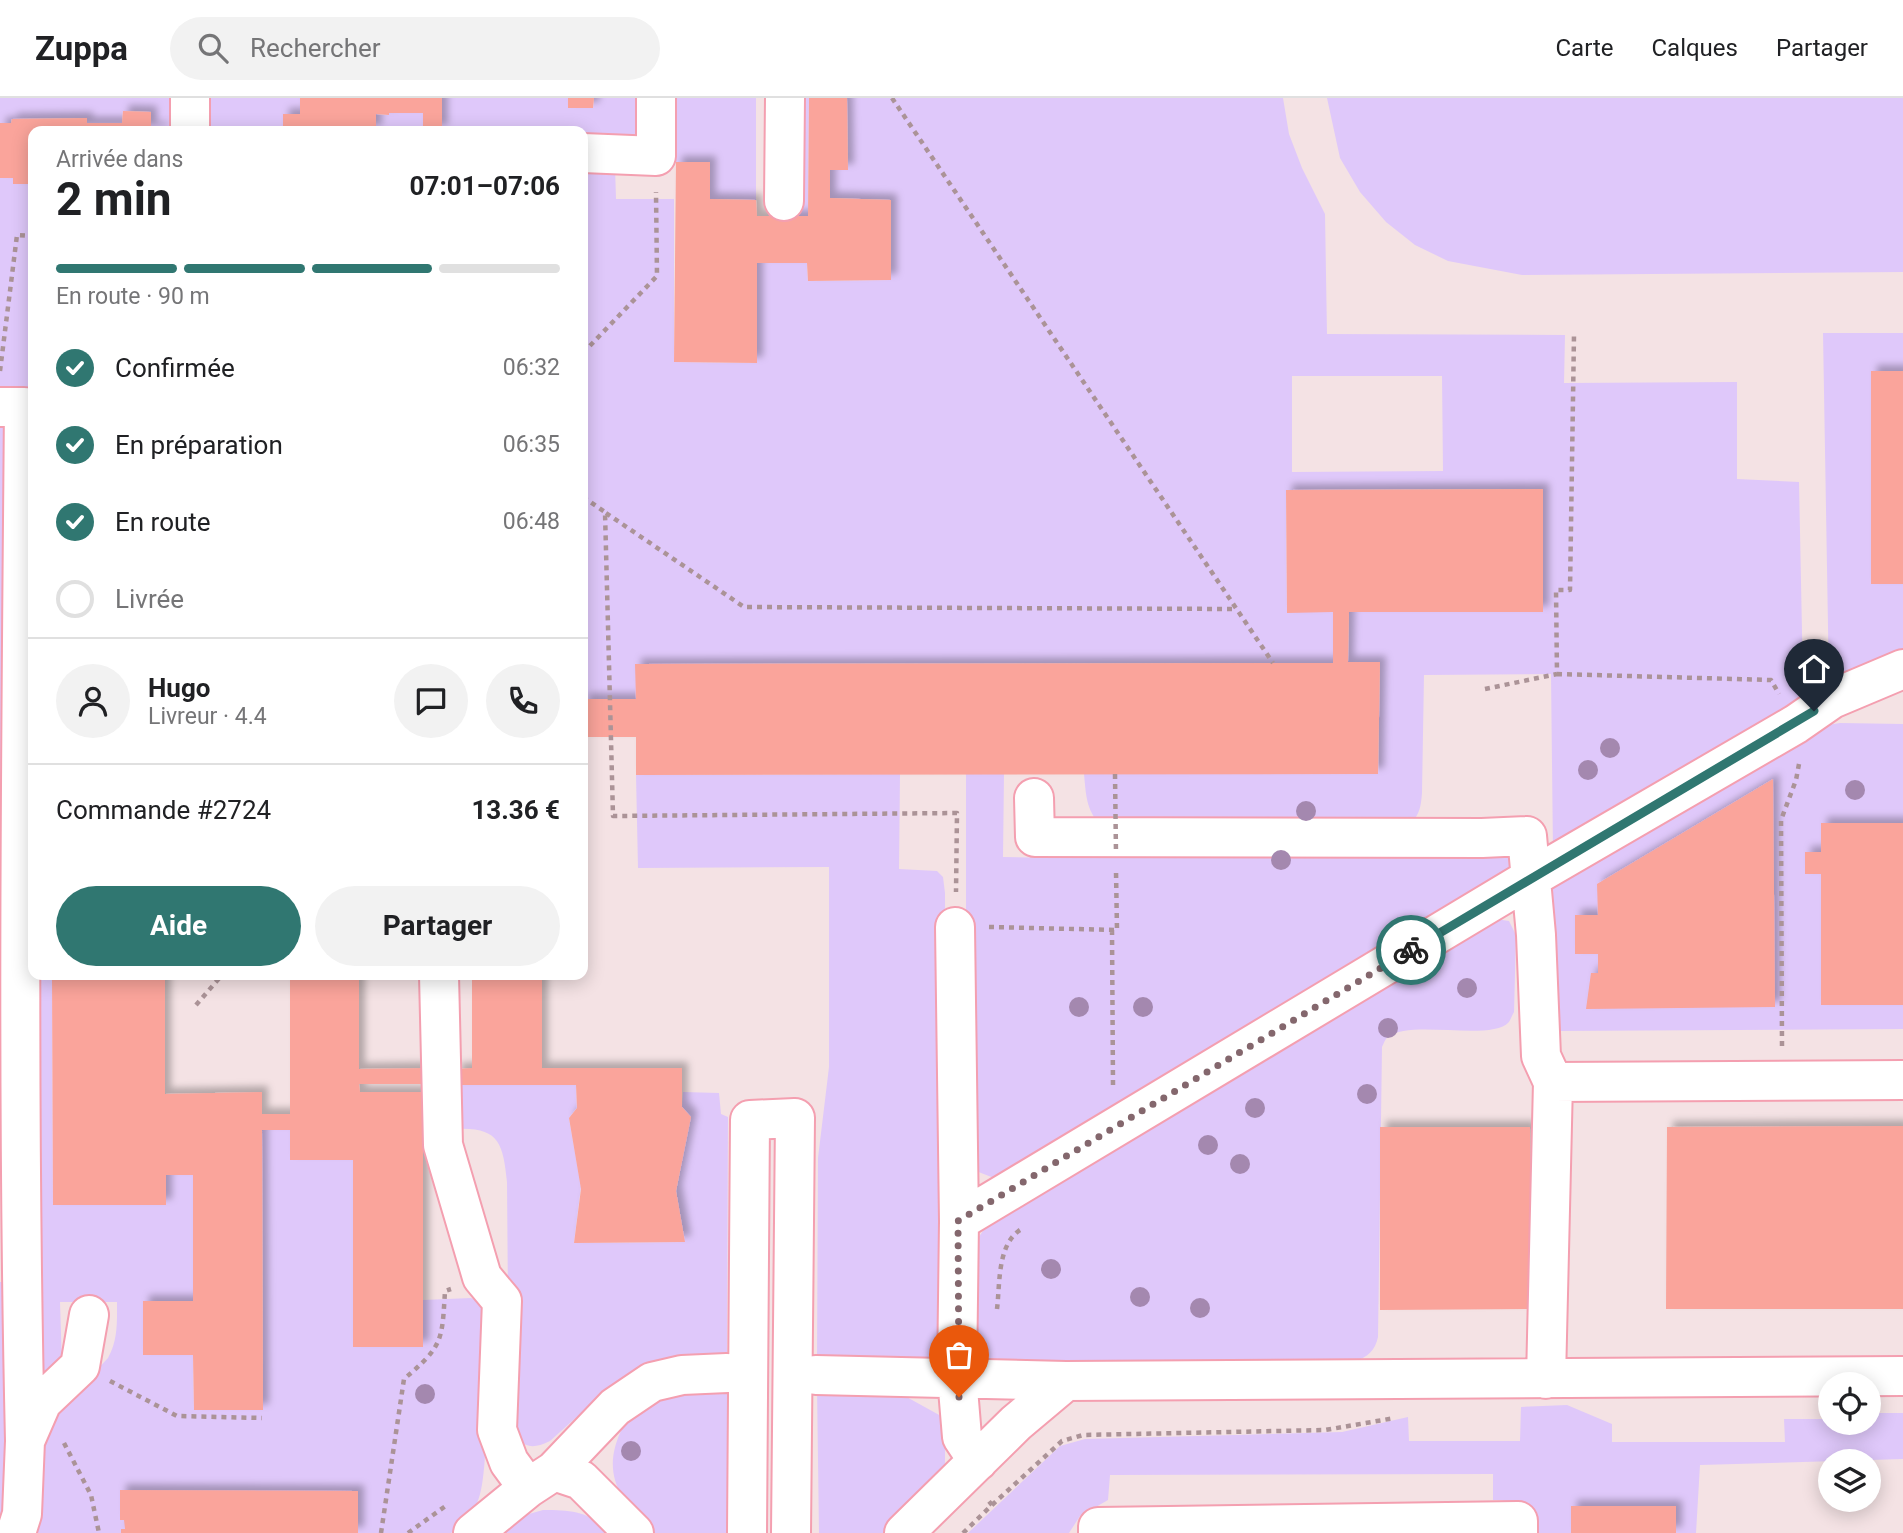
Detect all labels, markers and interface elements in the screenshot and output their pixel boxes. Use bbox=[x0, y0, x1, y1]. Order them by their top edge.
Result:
search box bbox=[170, 17, 660, 80]
text: Zuppa bbox=[35, 29, 128, 68]
icon: search bbox=[194, 29, 232, 67]
text: Rechercher bbox=[250, 33, 381, 63]
text: Carte bbox=[1555, 34, 1613, 62]
text: Calques bbox=[1651, 34, 1738, 62]
text: Partager bbox=[1776, 34, 1868, 62]
text: Arrivée dans bbox=[56, 146, 183, 173]
text: 07:01–07:06 bbox=[410, 171, 560, 201]
text: 2 min bbox=[56, 172, 172, 226]
text: En route · 90 m bbox=[56, 283, 210, 310]
icon: check bbox=[56, 349, 94, 387]
text: Confirmée bbox=[115, 353, 235, 383]
text: 06:32 bbox=[503, 354, 560, 381]
icon: check bbox=[56, 426, 94, 464]
text: En préparation bbox=[115, 430, 283, 460]
text: 06:35 bbox=[503, 431, 560, 458]
icon: check bbox=[56, 503, 94, 541]
text: En route bbox=[115, 507, 211, 537]
text: 06:48 bbox=[503, 508, 560, 535]
text: Livrée bbox=[115, 584, 184, 614]
pin bbox=[1784, 639, 1844, 711]
icon: home bbox=[1795, 650, 1833, 688]
button: person bbox=[56, 664, 130, 738]
button: chat bbox=[394, 664, 468, 738]
button: phone bbox=[486, 664, 560, 738]
text: Hugo bbox=[148, 673, 210, 703]
text: Livreur · 4.4 bbox=[148, 703, 267, 730]
text: Commande #2724 bbox=[56, 795, 271, 825]
text: 13.36 € bbox=[471, 795, 560, 825]
button: Aide bbox=[56, 886, 301, 966]
button: Partager bbox=[315, 886, 560, 966]
courier bbox=[1376, 915, 1446, 985]
icon: bike bbox=[1392, 931, 1430, 969]
pin bbox=[929, 1325, 989, 1397]
icon: bag bbox=[940, 1336, 978, 1374]
map controls bbox=[1818, 1372, 1881, 1512]
button: locate bbox=[1818, 1372, 1881, 1435]
button: layers bbox=[1818, 1449, 1881, 1512]

